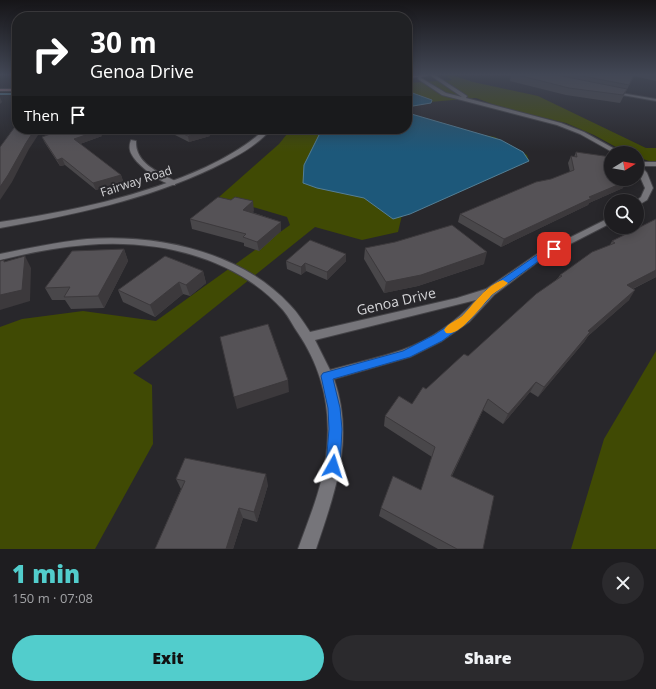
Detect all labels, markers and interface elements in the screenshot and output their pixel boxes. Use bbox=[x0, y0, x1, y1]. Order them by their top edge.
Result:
text: 30 m bbox=[90, 23, 157, 61]
icon: right bbox=[24, 28, 76, 80]
text: Genoa Drive bbox=[90, 59, 194, 83]
icon: arrive bbox=[67, 104, 89, 126]
text: Then bbox=[24, 105, 59, 125]
north arrow bbox=[604, 146, 644, 186]
map controls bbox=[604, 146, 644, 234]
street label: Fairway Road bbox=[98, 161, 174, 201]
button: search bbox=[604, 194, 644, 234]
pin bbox=[537, 232, 571, 266]
icon: arrive bbox=[543, 238, 565, 260]
street label: Genoa Drive bbox=[355, 283, 438, 319]
position arrow bbox=[312, 445, 354, 487]
text: 1 min bbox=[12, 557, 80, 590]
button: close bbox=[602, 562, 644, 604]
text: 150 m · 07:08 bbox=[12, 589, 93, 607]
button: Exit bbox=[12, 635, 324, 681]
button: Share bbox=[332, 635, 644, 681]

